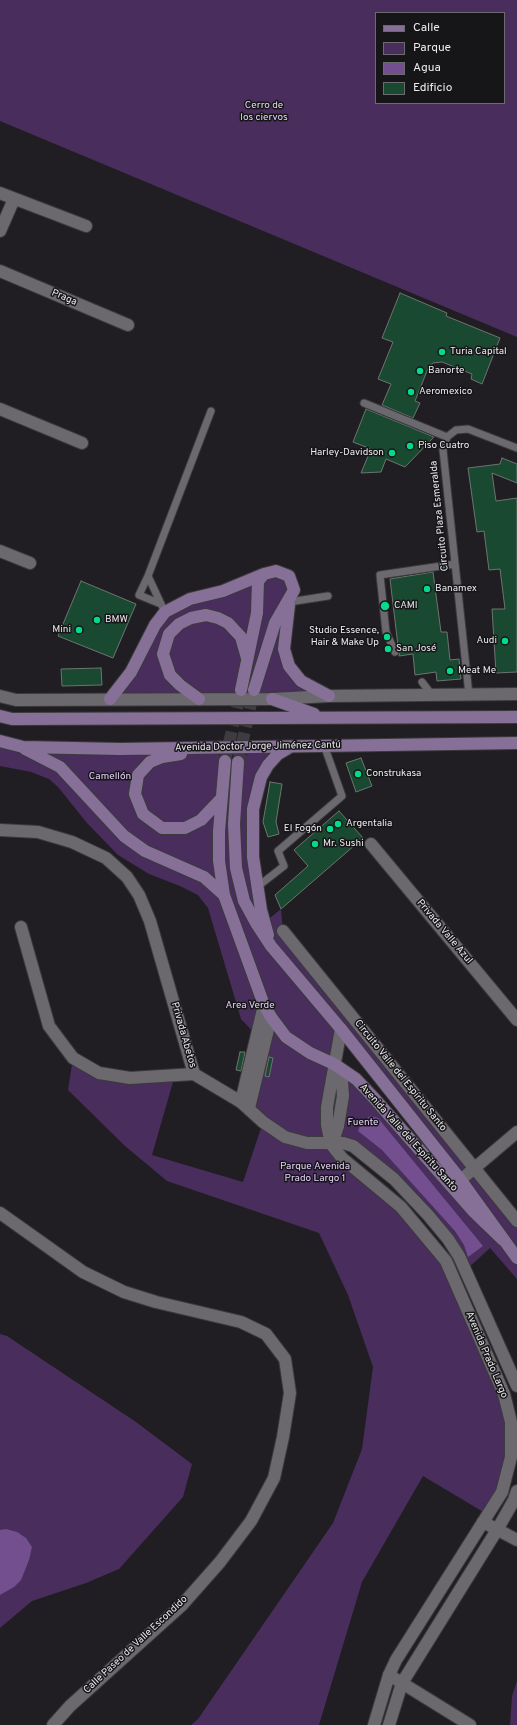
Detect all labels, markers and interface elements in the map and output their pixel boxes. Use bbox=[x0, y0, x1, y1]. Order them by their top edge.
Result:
legend bbox=[375, 12, 505, 104]
text: Calle bbox=[413, 20, 440, 36]
text: Parque bbox=[413, 40, 451, 56]
text: Agua bbox=[413, 60, 441, 76]
text: Edificio bbox=[413, 80, 452, 96]
park label: Cerro de los ciervos bbox=[240, 100, 288, 124]
street label: Praga bbox=[50, 287, 78, 309]
place label: Turia Capital bbox=[450, 346, 507, 358]
marker: Turia Capital bbox=[437, 347, 447, 357]
place label: Banorte bbox=[428, 365, 464, 377]
marker: Banorte bbox=[415, 366, 425, 376]
place label: Aeromexico bbox=[419, 386, 472, 398]
marker: Aeromexico bbox=[406, 387, 416, 397]
place label: Piso Cuatro bbox=[418, 440, 469, 452]
marker: Piso Cuatro bbox=[405, 441, 415, 451]
place label: Harley-Davidson bbox=[310, 447, 384, 459]
marker: Harley-Davidson bbox=[387, 448, 397, 458]
street label: Circuito Plaza Esmeralda bbox=[428, 460, 452, 572]
place label: Banamex bbox=[435, 583, 477, 595]
marker: Banamex bbox=[422, 584, 432, 594]
marker: CAMI bbox=[379, 600, 391, 612]
place label: CAMI bbox=[394, 600, 418, 612]
place label: BMW bbox=[105, 614, 128, 626]
marker: BMW bbox=[92, 615, 102, 625]
place label: Mini bbox=[52, 624, 71, 636]
marker: Mini bbox=[74, 625, 84, 635]
place label: Studio Essence, Hair & Make Up bbox=[309, 625, 379, 648]
marker: Studio Essence, Hair & Make Up bbox=[382, 632, 392, 642]
place label: Audi bbox=[477, 635, 497, 647]
marker: Audi bbox=[500, 636, 510, 646]
place label: San José bbox=[396, 643, 436, 655]
marker: San José bbox=[383, 644, 393, 654]
place label: Meat Me bbox=[458, 665, 496, 677]
marker: Meat Me bbox=[445, 666, 455, 676]
street label: Avenida Doctor Jorge Jiménez Cantú bbox=[175, 740, 341, 754]
place label: Construkasa bbox=[366, 768, 421, 780]
marker: Construkasa bbox=[353, 769, 363, 779]
park label: Camellón bbox=[89, 771, 131, 783]
place label: Argentalia bbox=[346, 818, 392, 830]
marker: Argentalia bbox=[333, 819, 343, 829]
place label: El Fogón bbox=[284, 823, 322, 835]
marker: El Fogón bbox=[325, 824, 335, 834]
place label: Mr. Sushi bbox=[323, 838, 364, 850]
marker: Mr. Sushi bbox=[310, 839, 320, 849]
street label: Privada Valle Azul bbox=[414, 897, 474, 967]
park label: Area Verde bbox=[225, 1000, 275, 1012]
street label: Privada Abetos bbox=[168, 1001, 198, 1069]
street label: Circuito Valle del Espíritu Santo bbox=[351, 1018, 449, 1134]
street label: Avenida Valle del Espíritu Santo bbox=[356, 1082, 460, 1194]
park label: Fuente bbox=[348, 1117, 378, 1129]
park label: Parque Avenida Prado Largo 1 bbox=[280, 1161, 350, 1184]
street label: Avenida Prado Largo bbox=[462, 1310, 510, 1400]
street label: Calle Paseo de Valle Escondido bbox=[82, 1594, 190, 1696]

